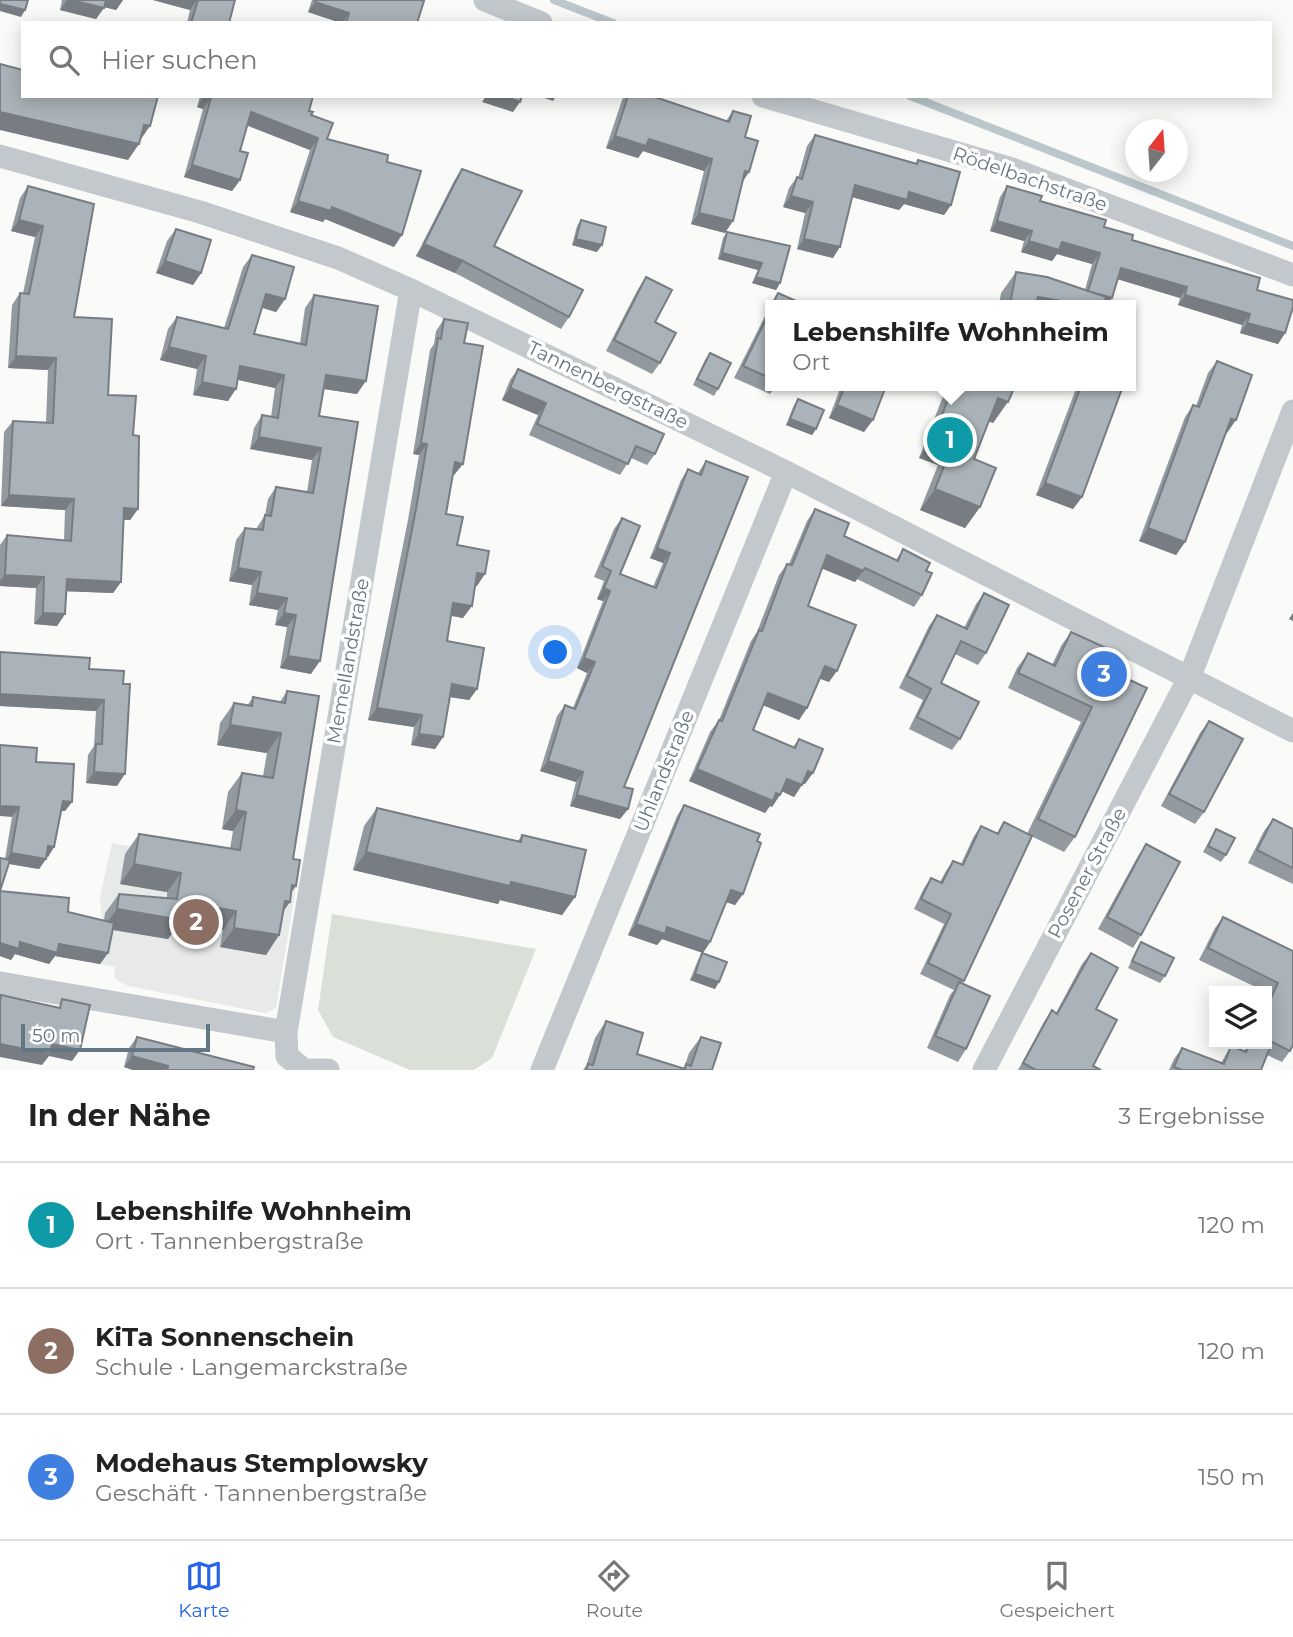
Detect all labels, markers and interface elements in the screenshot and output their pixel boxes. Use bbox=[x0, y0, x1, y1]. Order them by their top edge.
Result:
search box bbox=[21, 21, 1272, 98]
icon: search bbox=[45, 41, 83, 79]
text: Hier suchen bbox=[101, 44, 258, 76]
north arrow bbox=[1125, 119, 1188, 182]
street label: Rödelbachstraße bbox=[950, 142, 1110, 216]
popup bbox=[765, 300, 1136, 391]
text: Lebenshilfe Wohnheim bbox=[792, 316, 1109, 348]
street label: Tannenbergstraße bbox=[524, 336, 692, 434]
text: Ort bbox=[792, 348, 830, 376]
pin: 1 bbox=[927, 414, 973, 466]
street label: Memellandstraße bbox=[322, 576, 374, 746]
your location bbox=[538, 635, 572, 669]
pin: 3 bbox=[1081, 648, 1127, 700]
street label: Uhlandstraße bbox=[629, 707, 699, 835]
street label: Posener Straße bbox=[1043, 804, 1131, 942]
pin: 2 bbox=[173, 896, 219, 948]
map controls bbox=[1209, 986, 1272, 1049]
button: layers bbox=[1209, 986, 1272, 1049]
scale bar bbox=[21, 1021, 210, 1053]
text: 50 m bbox=[32, 1024, 80, 1047]
text: In der Nähe bbox=[28, 1097, 211, 1134]
text: 3 Ergebnisse bbox=[1118, 1102, 1265, 1130]
text: Lebenshilfe Wohnheim bbox=[95, 1195, 412, 1227]
text: 1 bbox=[46, 1211, 56, 1239]
text: 120 m bbox=[1198, 1211, 1265, 1239]
text: Ort · Tannenbergstraße bbox=[95, 1227, 364, 1255]
text: KiTa Sonnenschein bbox=[95, 1321, 354, 1353]
text: 2 bbox=[44, 1337, 58, 1365]
text: 120 m bbox=[1198, 1337, 1265, 1365]
text: Schule · Langemarckstraße bbox=[95, 1353, 408, 1381]
text: Modehaus Stemplowsky bbox=[95, 1447, 428, 1479]
text: 3 bbox=[44, 1463, 58, 1491]
text: 150 m bbox=[1198, 1463, 1265, 1491]
text: Geschäft · Tannenbergstraße bbox=[95, 1479, 427, 1507]
tab: Karte bbox=[178, 1557, 229, 1622]
tab: Route bbox=[586, 1557, 643, 1622]
tab: Gespeichert bbox=[999, 1557, 1115, 1622]

